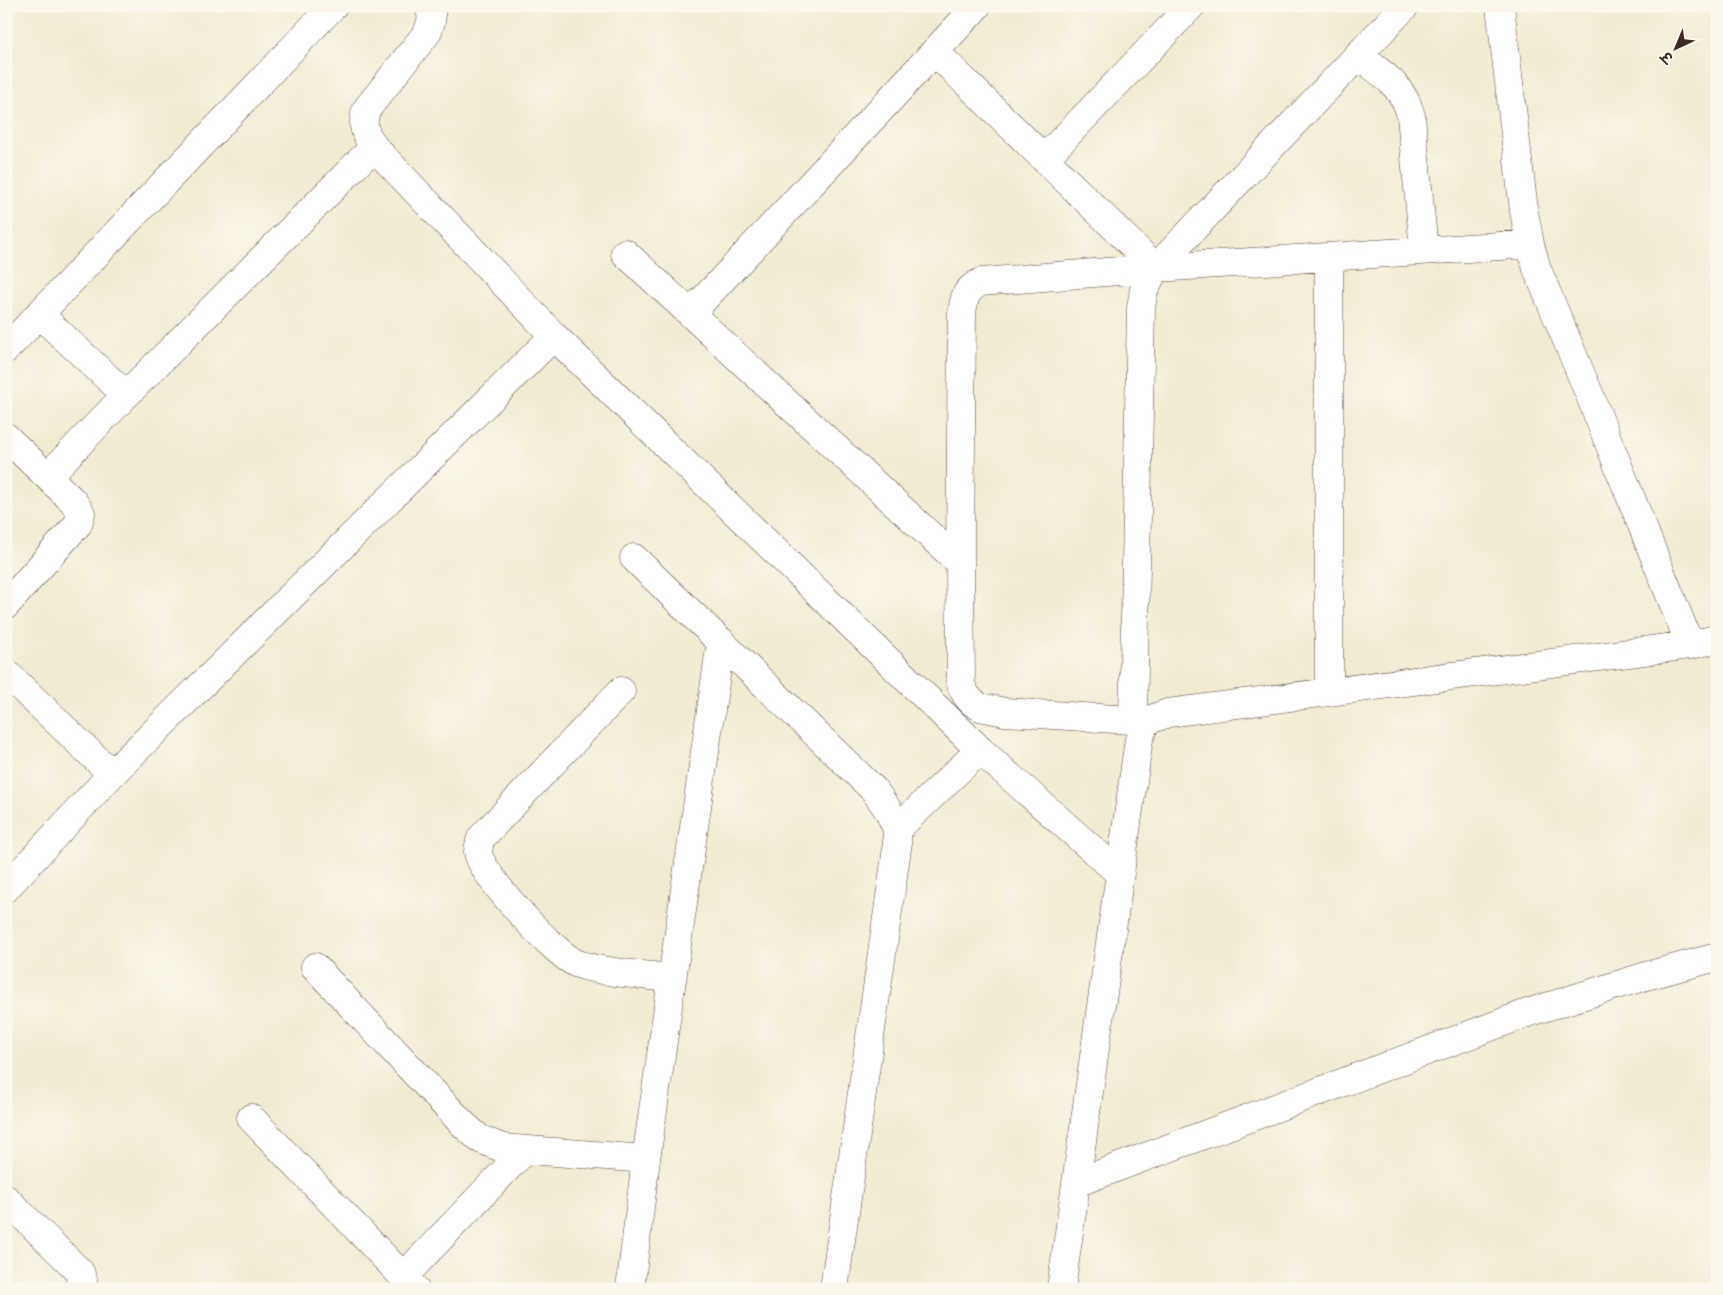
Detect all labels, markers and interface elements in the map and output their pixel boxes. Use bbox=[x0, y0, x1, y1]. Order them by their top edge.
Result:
north arrow bbox=[1650, 22, 1700, 72]
text: उ bbox=[1656, 45, 1679, 68]

